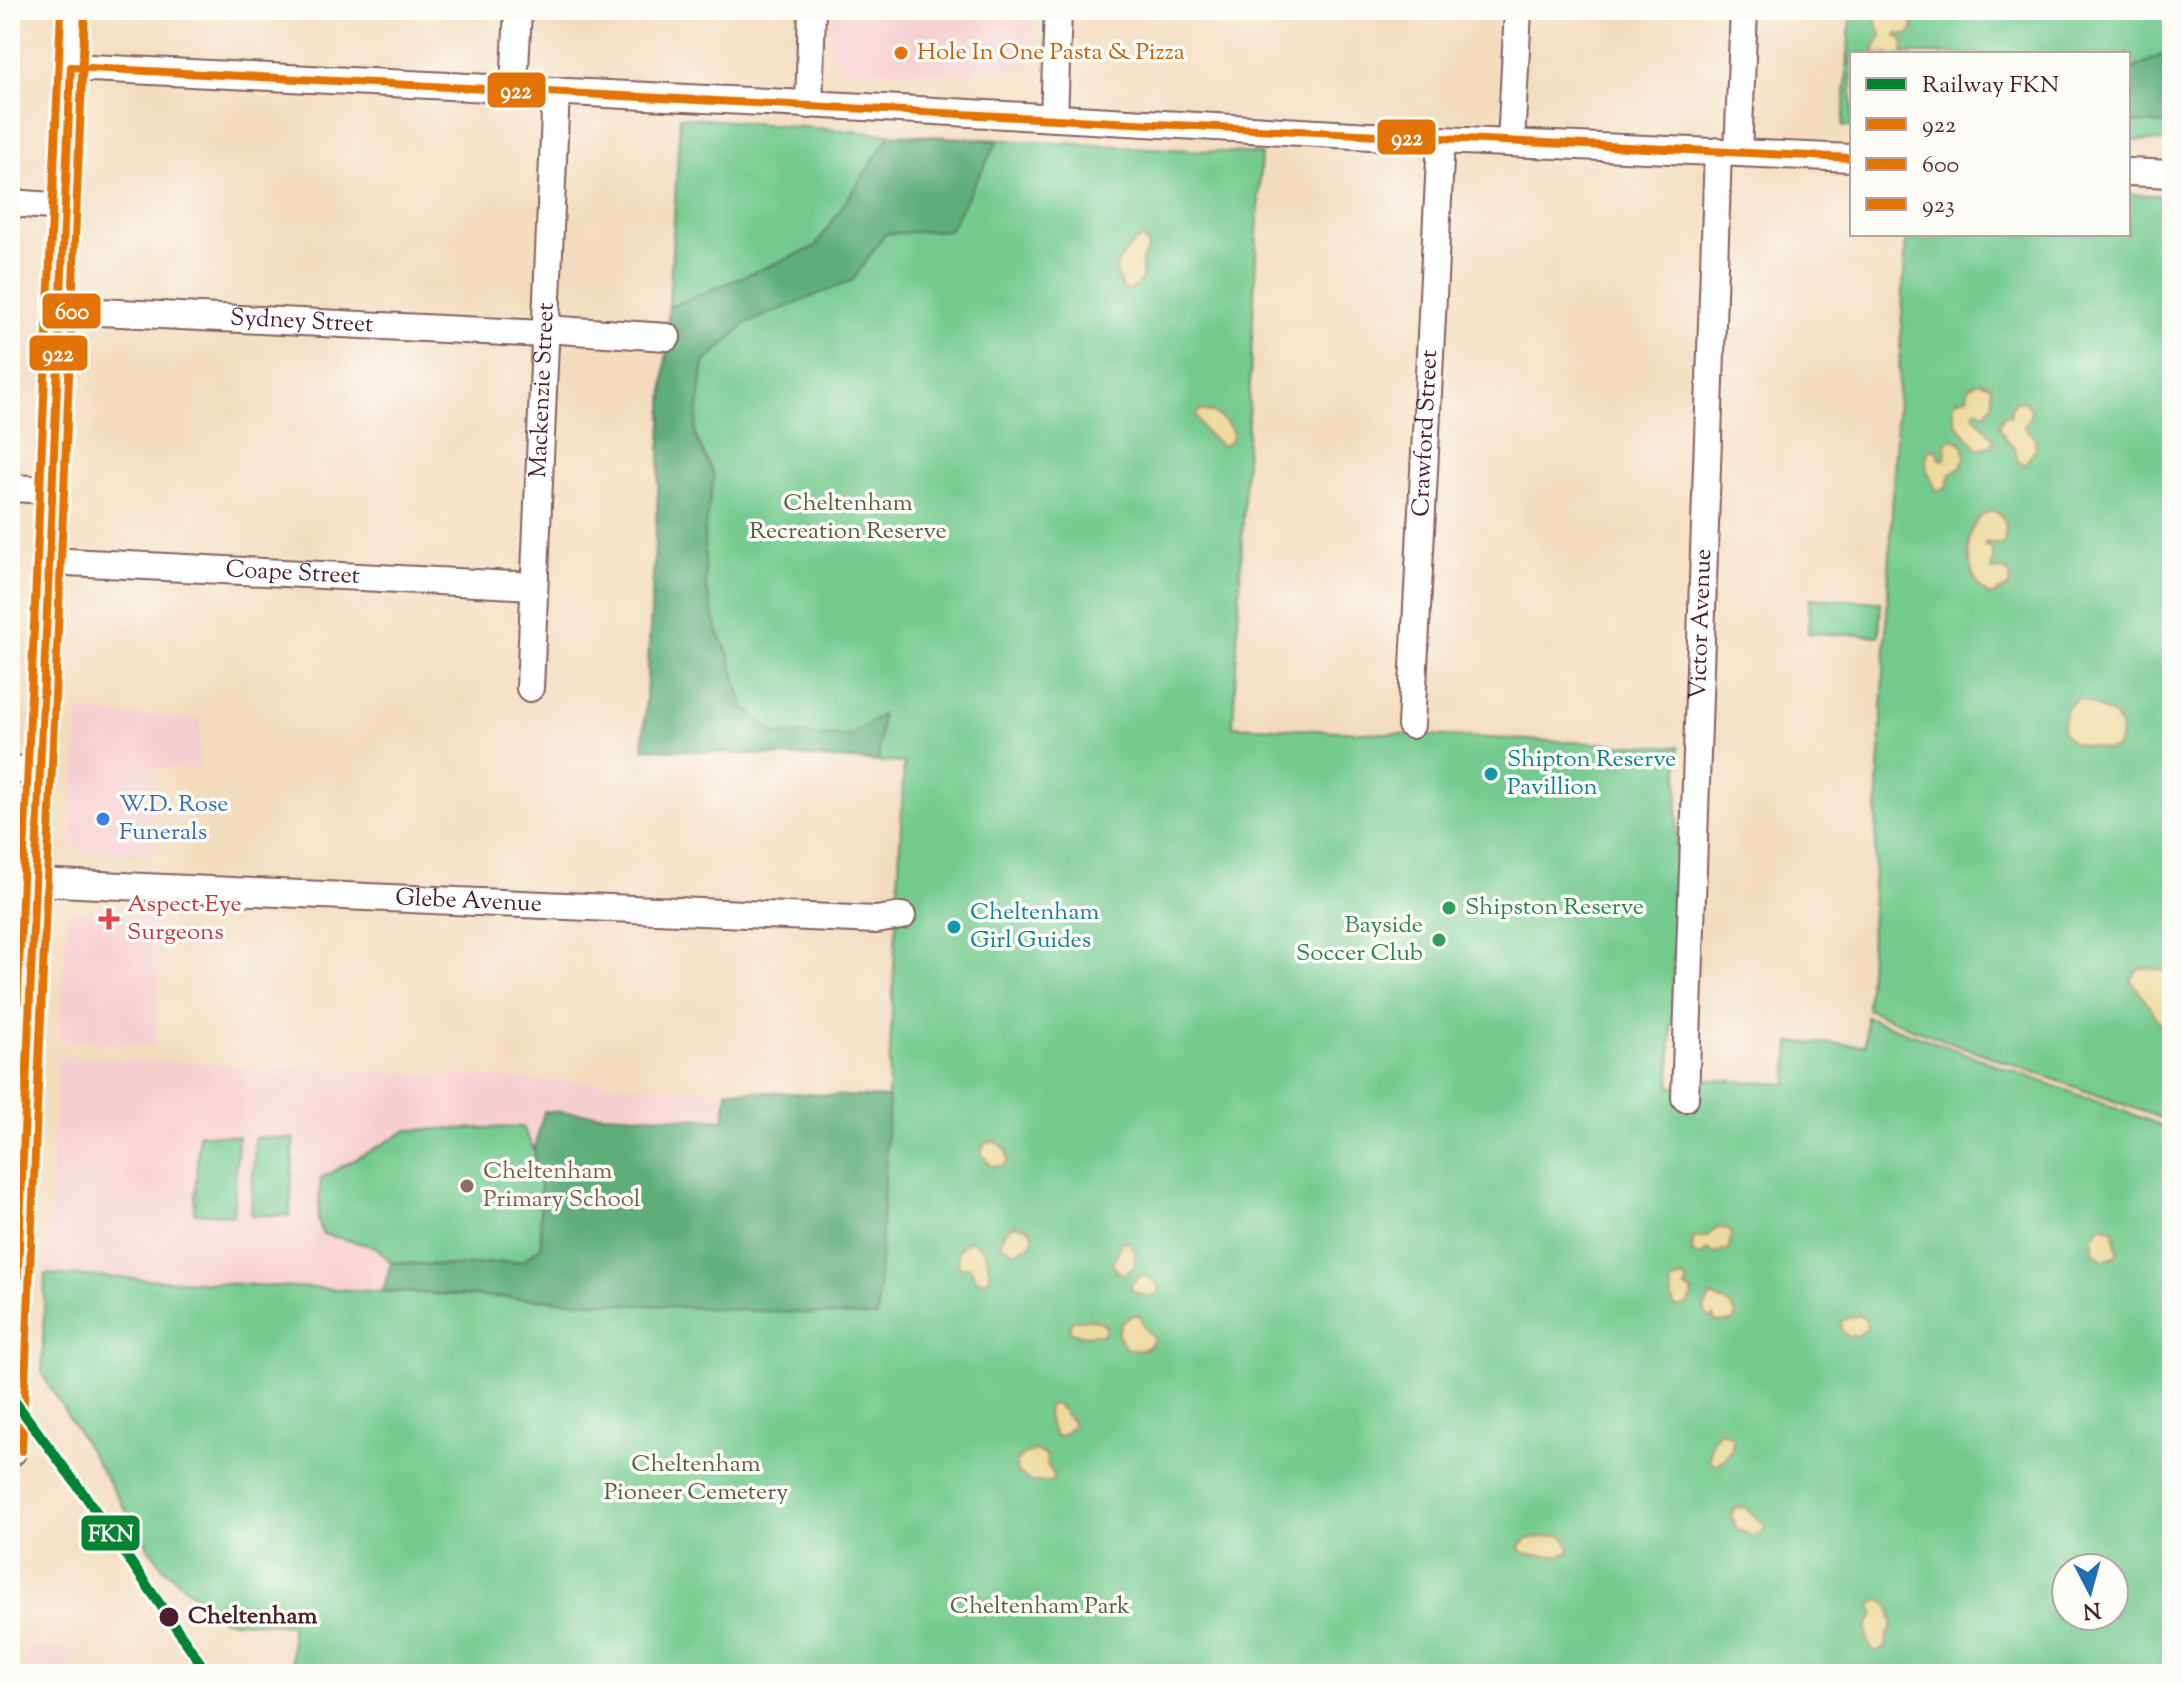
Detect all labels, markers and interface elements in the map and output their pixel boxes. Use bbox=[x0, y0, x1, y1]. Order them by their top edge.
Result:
place label: Hole In One Pasta & Pizza bbox=[917, 36, 1185, 70]
marker: Hole In One Pasta & Pizza bbox=[892, 44, 910, 62]
legend bbox=[1850, 52, 2130, 236]
text: Railway FKN bbox=[1922, 69, 2059, 103]
line badge: 922 bbox=[486, 71, 547, 109]
text: 922 bbox=[500, 77, 532, 109]
text: 922 bbox=[1922, 109, 1956, 143]
line badge: 922 bbox=[1376, 118, 1437, 156]
text: 922 bbox=[1391, 124, 1423, 156]
text: 600 bbox=[1922, 149, 1959, 183]
text: 923 bbox=[1922, 189, 1955, 223]
line badge: 600 bbox=[41, 292, 102, 330]
text: 600 bbox=[55, 298, 89, 330]
street label: Sydney Street bbox=[229, 301, 374, 343]
street label: Mackenzie Street bbox=[522, 302, 564, 479]
line badge: 922 bbox=[28, 334, 89, 372]
text: 922 bbox=[42, 340, 74, 372]
street label: Crawford Street bbox=[1405, 349, 1447, 518]
park label: Cheltenham Recreation Reserve bbox=[749, 487, 947, 549]
street label: Victor Avenue bbox=[1682, 548, 1721, 700]
street label: Coape Street bbox=[225, 553, 361, 594]
place label: Shipton Reserve Pavillion bbox=[1507, 743, 1676, 805]
marker: Shipton Reserve Pavillion bbox=[1482, 765, 1500, 783]
place label: W.D. Rose Funerals bbox=[119, 788, 229, 850]
marker: W.D. Rose Funerals bbox=[94, 810, 112, 828]
street label: Glebe Avenue bbox=[394, 881, 543, 922]
place label: Aspect Eye Surgeons bbox=[127, 888, 242, 950]
place label: Shipston Reserve bbox=[1465, 891, 1644, 925]
place label: Cheltenham Girl Guides bbox=[970, 896, 1099, 958]
marker: Shipston Reserve bbox=[1440, 899, 1458, 917]
marker: Aspect Eye Surgeons bbox=[98, 908, 120, 930]
place label: Bayside Soccer Club bbox=[1296, 909, 1423, 971]
marker: Cheltenham Girl Guides bbox=[945, 918, 963, 936]
marker: Bayside Soccer Club bbox=[1430, 931, 1448, 949]
place label: Cheltenham Primary School bbox=[483, 1155, 641, 1217]
marker: Cheltenham Primary School bbox=[458, 1177, 476, 1195]
park label: Cheltenham Pioneer Cemetery bbox=[604, 1448, 788, 1510]
line badge: FKN bbox=[80, 1514, 141, 1552]
text: FKN bbox=[88, 1520, 134, 1552]
north arrow bbox=[2050, 1552, 2130, 1632]
park label: Cheltenham Park bbox=[950, 1590, 1130, 1624]
text: N bbox=[2081, 1592, 2102, 1626]
place label: Cheltenham bbox=[188, 1600, 317, 1634]
marker: Cheltenham bbox=[157, 1605, 181, 1629]

